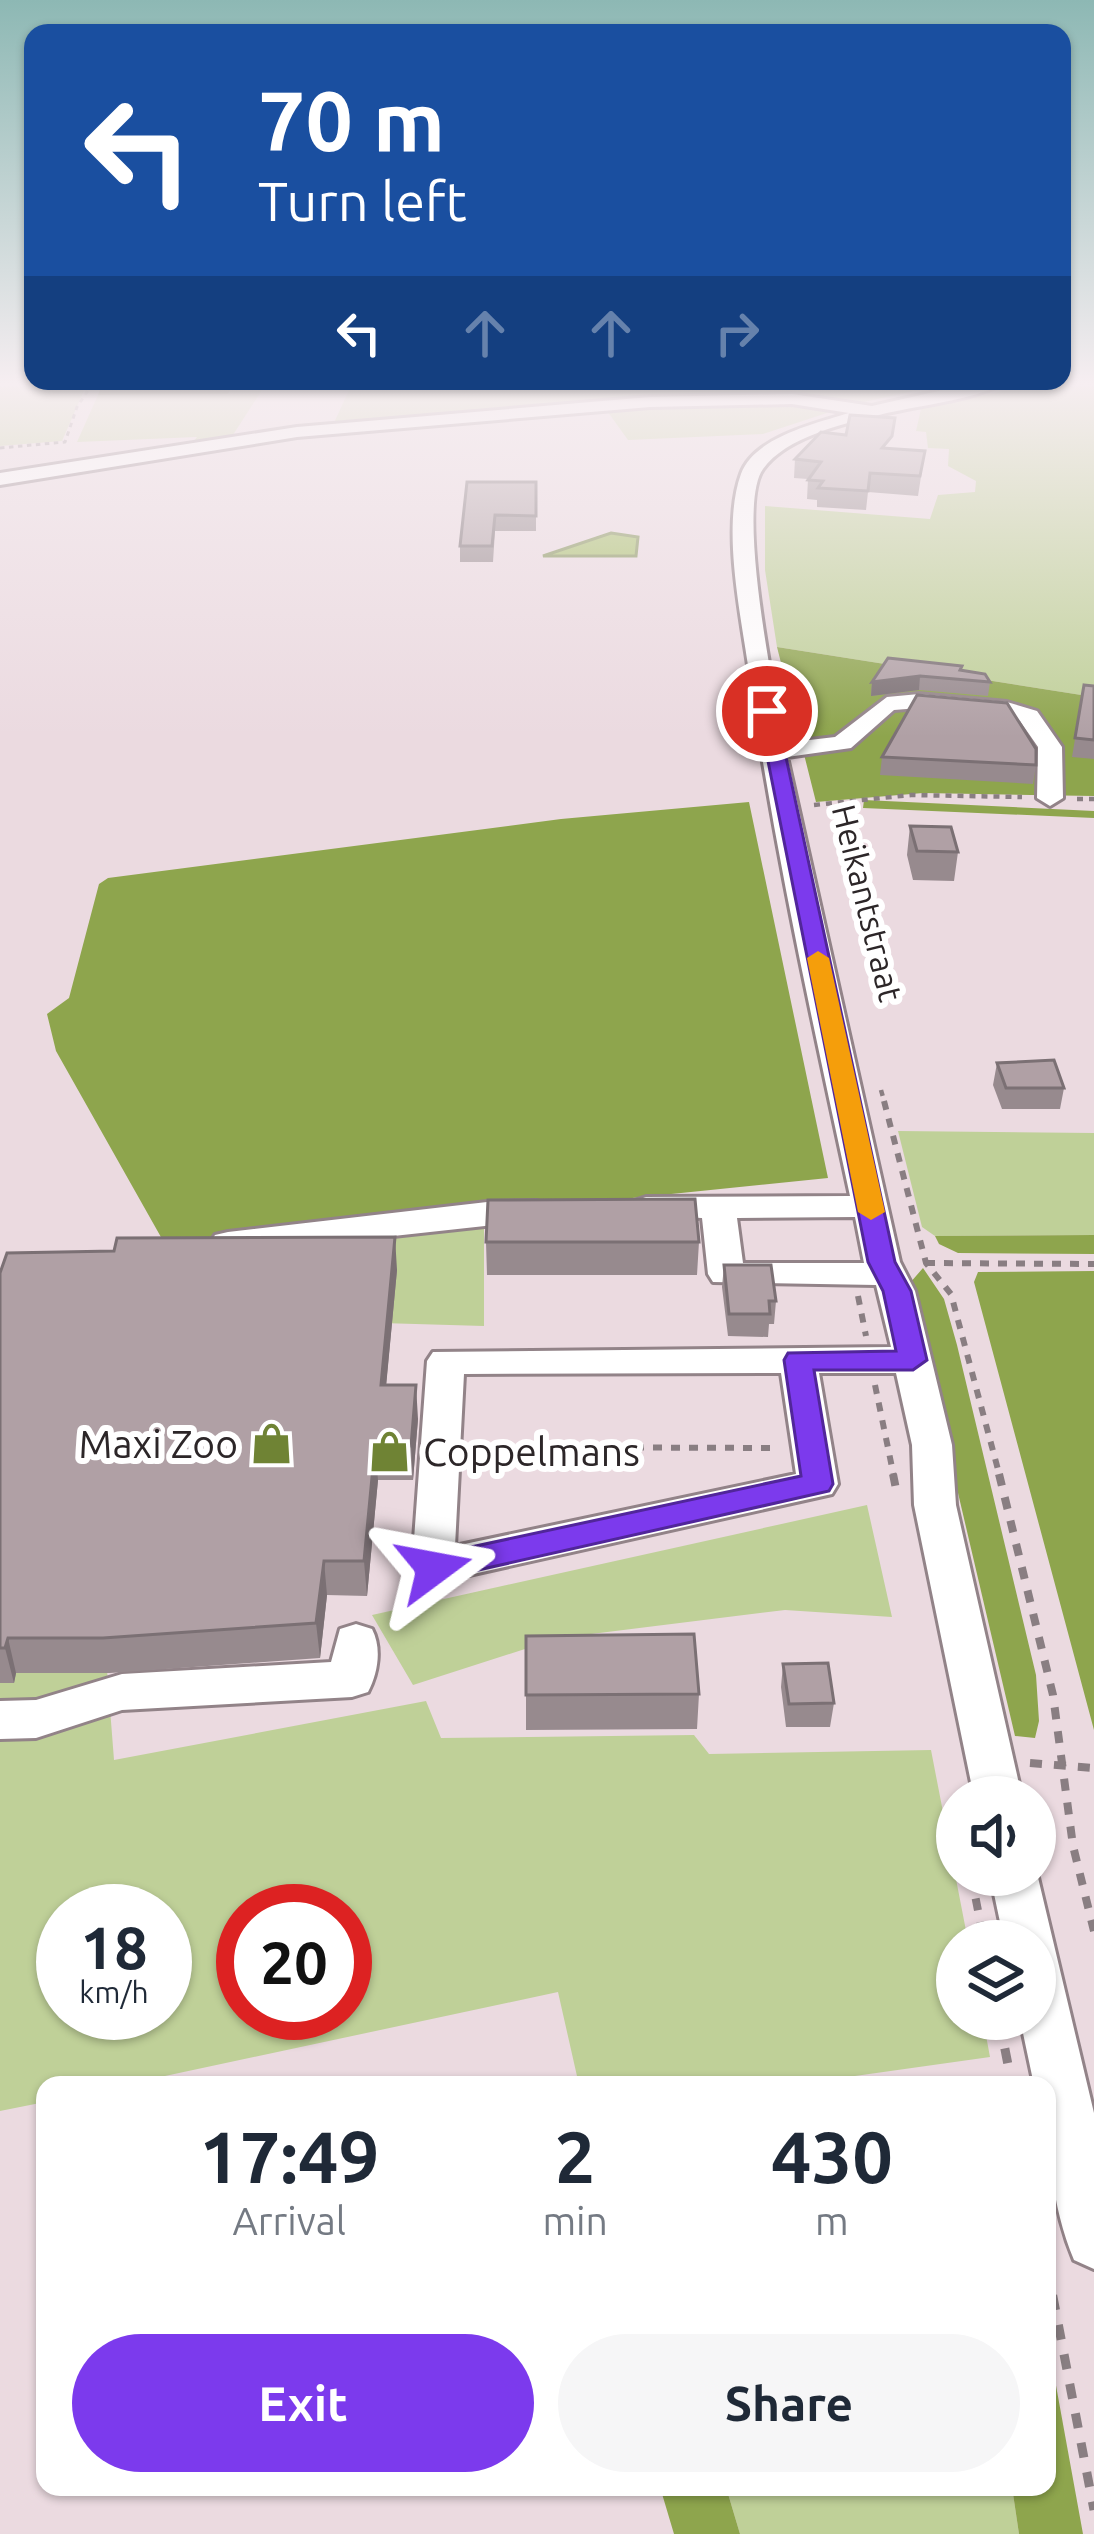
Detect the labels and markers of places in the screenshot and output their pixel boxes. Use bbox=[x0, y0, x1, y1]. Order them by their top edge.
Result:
pin bbox=[716, 660, 818, 762]
shop icon: Maxi Zoo bbox=[249, 1420, 295, 1466]
place label: Maxi Zoo bbox=[79, 1422, 238, 1465]
shop icon: Coppelmans bbox=[366, 1428, 412, 1474]
place label: Coppelmans bbox=[423, 1430, 640, 1473]

